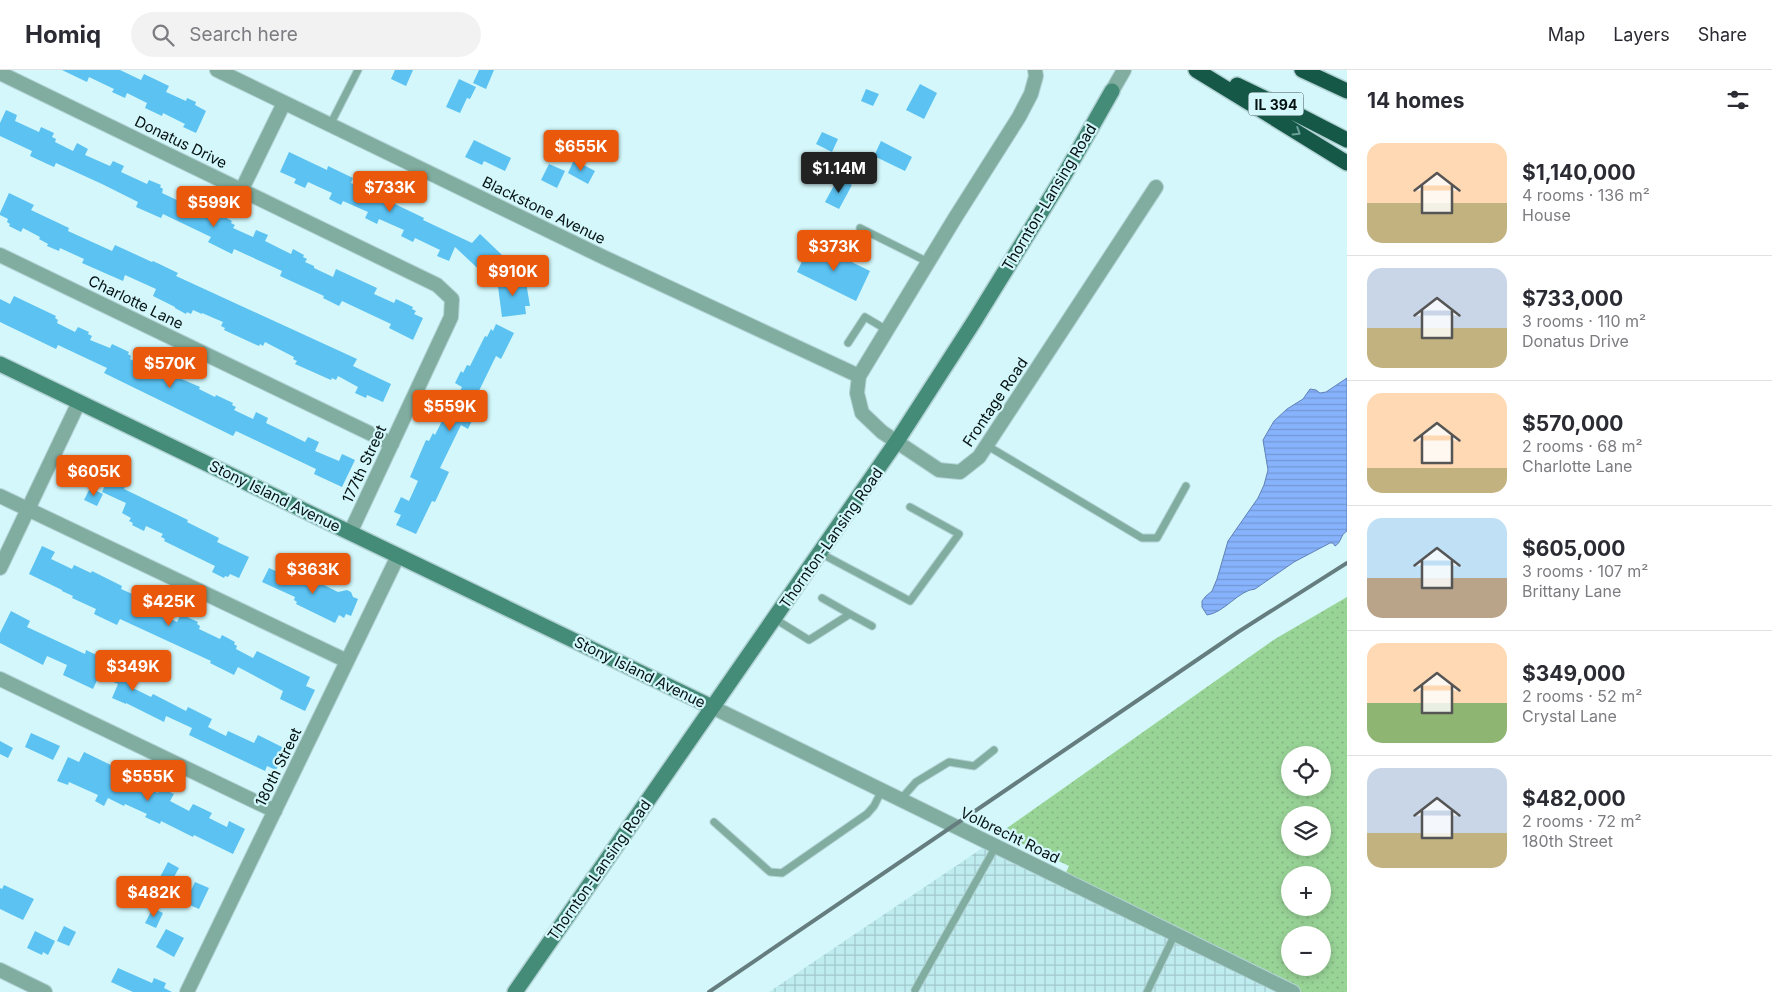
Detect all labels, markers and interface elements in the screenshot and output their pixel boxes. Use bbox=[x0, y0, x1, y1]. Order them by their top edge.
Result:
search box bbox=[131, 12, 481, 57]
text: Homiq bbox=[25, 20, 101, 49]
icon: search bbox=[149, 21, 177, 49]
text: Search here bbox=[189, 23, 298, 46]
text: Map bbox=[1548, 24, 1585, 45]
text: Layers bbox=[1613, 24, 1670, 45]
text: Share bbox=[1698, 24, 1747, 45]
icon: filters bbox=[1724, 86, 1752, 114]
text: 14 homes bbox=[1367, 88, 1465, 113]
road number: IL 394 bbox=[1248, 92, 1304, 116]
street label: Donatus Drive bbox=[132, 111, 230, 173]
street label: Thornton-Lansing Road bbox=[998, 120, 1100, 274]
one-way arrow bbox=[1292, 126, 1301, 136]
pin: $655K bbox=[546, 129, 616, 172]
text: $655K bbox=[555, 136, 607, 156]
pin: $1.14M bbox=[798, 152, 880, 194]
text: $1.14M bbox=[812, 158, 866, 178]
text: $1,140,000 bbox=[1522, 160, 1636, 185]
icon: home bbox=[1407, 163, 1467, 223]
pin: $733K bbox=[355, 170, 425, 213]
street label: Blackstone Avenue bbox=[479, 172, 609, 248]
text: $733K bbox=[364, 177, 416, 197]
text: 4 rooms · 136 m² bbox=[1522, 185, 1650, 205]
pin: $599K bbox=[179, 186, 249, 228]
text: $599K bbox=[188, 192, 241, 212]
text: House bbox=[1522, 205, 1571, 225]
pin: $373K bbox=[799, 230, 869, 272]
text: $373K bbox=[808, 236, 860, 256]
pin: $910K bbox=[478, 254, 548, 297]
text: $910K bbox=[488, 261, 538, 281]
street label: Charlotte Lane bbox=[85, 271, 187, 333]
text: $733,000 bbox=[1522, 286, 1623, 311]
icon: home bbox=[1407, 288, 1467, 348]
text: 3 rooms · 110 m² bbox=[1522, 311, 1646, 331]
text: Donatus Drive bbox=[1522, 331, 1629, 351]
pin: $570K bbox=[135, 346, 205, 389]
text: $570K bbox=[144, 353, 196, 373]
street label: Frontage Road bbox=[958, 354, 1032, 450]
pin: $559K bbox=[415, 390, 485, 432]
text: $559K bbox=[424, 396, 476, 416]
text: $570,000 bbox=[1522, 411, 1623, 436]
icon: home bbox=[1407, 413, 1467, 473]
street label: 177th Street bbox=[338, 422, 390, 506]
text: 2 rooms · 68 m² bbox=[1522, 436, 1643, 456]
pin: $605K bbox=[59, 454, 129, 497]
street label: Stony Island Avenue bbox=[206, 456, 344, 536]
text: Charlotte Lane bbox=[1522, 456, 1632, 476]
text: $605K bbox=[67, 461, 121, 481]
street label: Thornton-Lansing Road bbox=[775, 464, 887, 612]
text: $605,000 bbox=[1522, 536, 1625, 561]
icon: home bbox=[1407, 538, 1467, 598]
pin: $363K bbox=[278, 552, 348, 595]
text: $363K bbox=[286, 559, 340, 579]
text: 3 rooms · 107 m² bbox=[1522, 561, 1648, 581]
text: Brittany Lane bbox=[1522, 581, 1621, 601]
pin: $425K bbox=[134, 584, 204, 627]
text: $425K bbox=[142, 591, 196, 611]
street label: Stony Island Avenue bbox=[571, 632, 709, 712]
pin: $349K bbox=[98, 650, 168, 692]
text: $349K bbox=[106, 656, 160, 676]
text: $349,000 bbox=[1522, 661, 1625, 686]
icon: home bbox=[1407, 663, 1467, 723]
text: 2 rooms · 52 m² bbox=[1522, 686, 1642, 706]
text: Crystal Lane bbox=[1522, 706, 1617, 726]
street label: 180th Street bbox=[251, 724, 305, 810]
map controls bbox=[1281, 746, 1331, 976]
button: locate bbox=[1281, 746, 1331, 796]
pin: $555K bbox=[113, 760, 183, 802]
text: $555K bbox=[122, 766, 174, 786]
text: $482,000 bbox=[1522, 786, 1626, 811]
icon: home bbox=[1407, 788, 1467, 848]
street label: Thornton-Lansing Road bbox=[543, 796, 655, 944]
street label: Volbrecht Road bbox=[957, 803, 1063, 867]
button: layers bbox=[1281, 806, 1331, 856]
text: 2 rooms · 72 m² bbox=[1522, 811, 1642, 831]
text: 180th Street bbox=[1522, 831, 1613, 851]
button: + bbox=[1281, 866, 1331, 916]
pin: $482K bbox=[119, 876, 189, 918]
text: $482K bbox=[127, 882, 181, 902]
button: − bbox=[1281, 926, 1331, 976]

